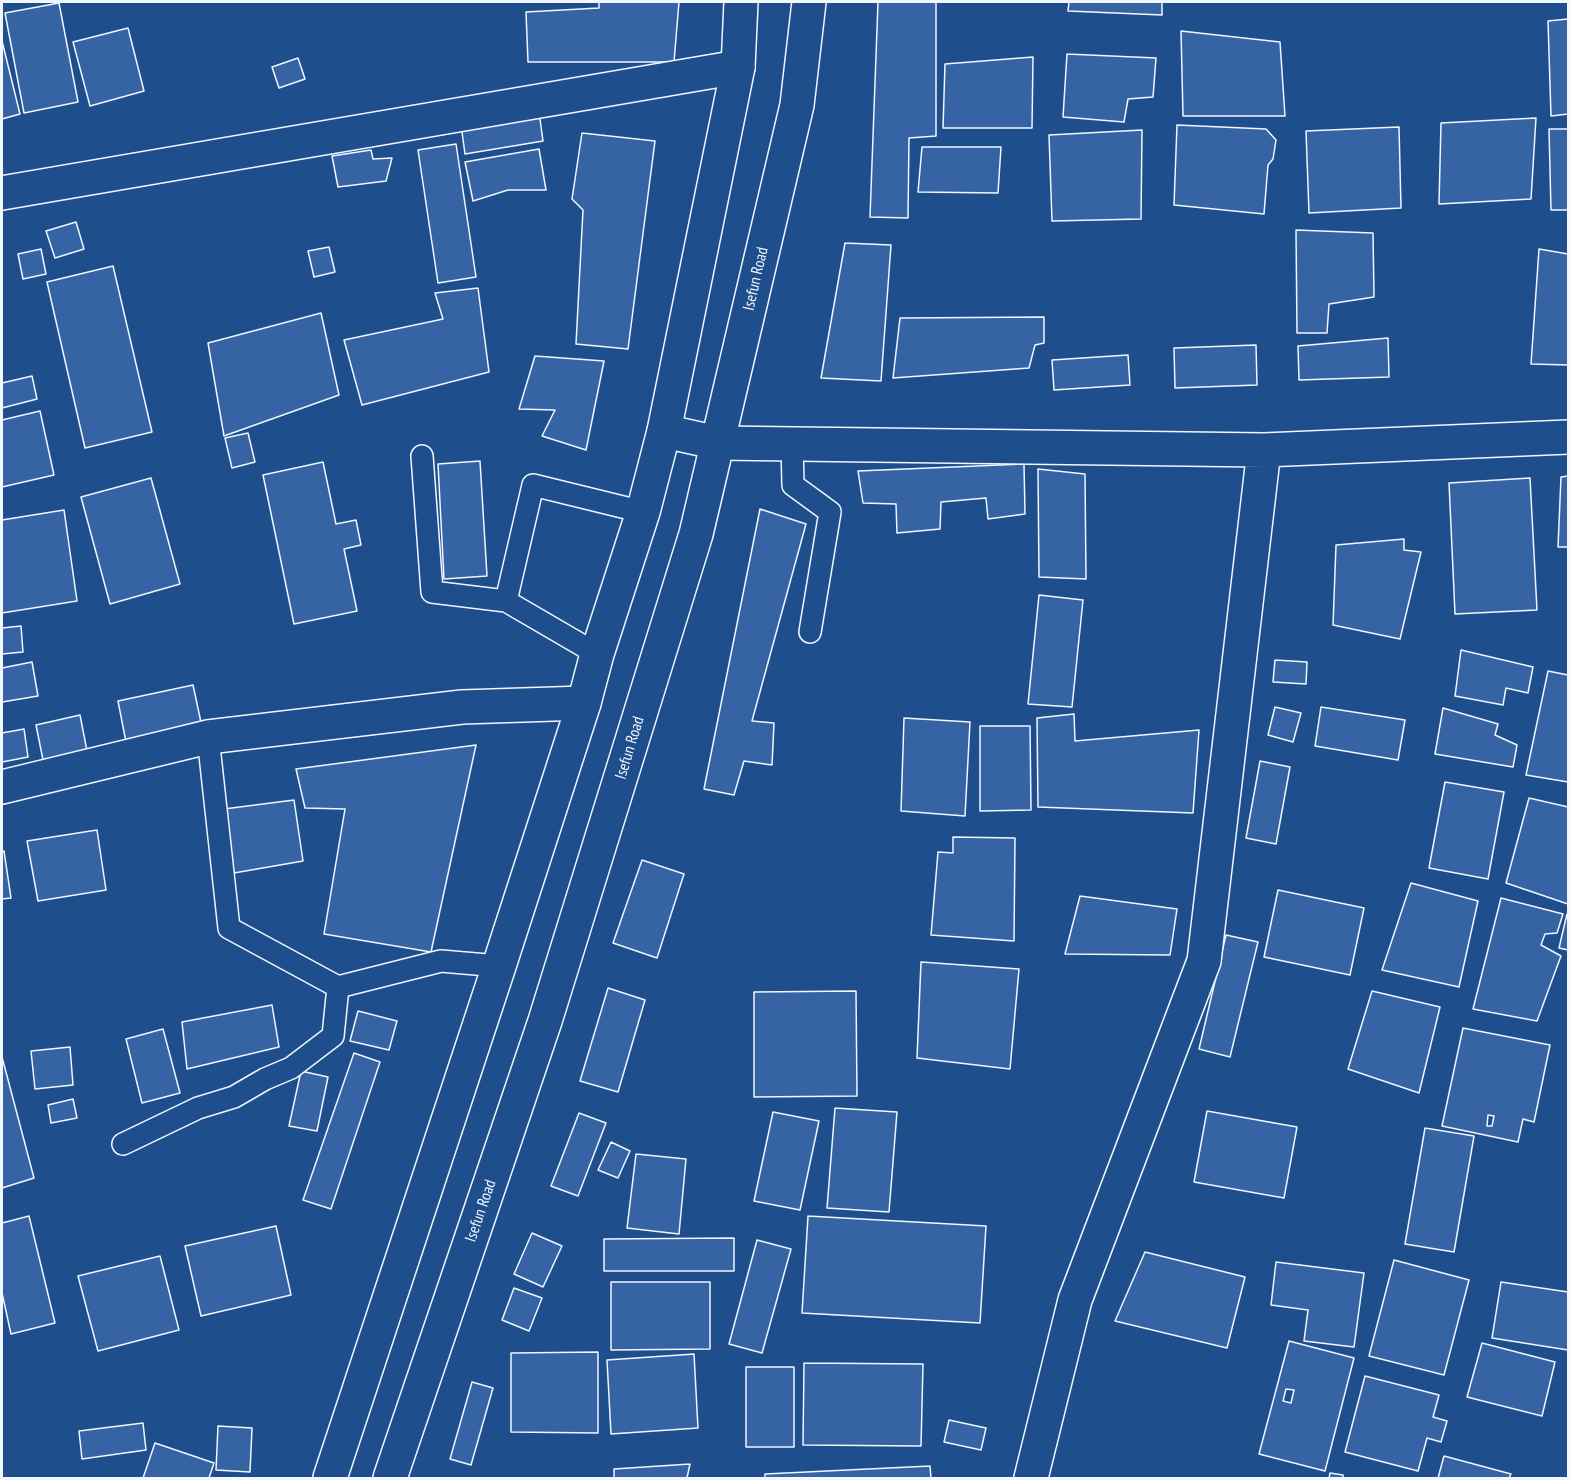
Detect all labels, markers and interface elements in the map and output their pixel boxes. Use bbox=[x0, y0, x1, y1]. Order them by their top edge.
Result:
street label: Isefun Road bbox=[739, 245, 773, 313]
street label: Isefun Road bbox=[611, 714, 649, 782]
street label: Isefun Road bbox=[461, 1177, 501, 1245]

